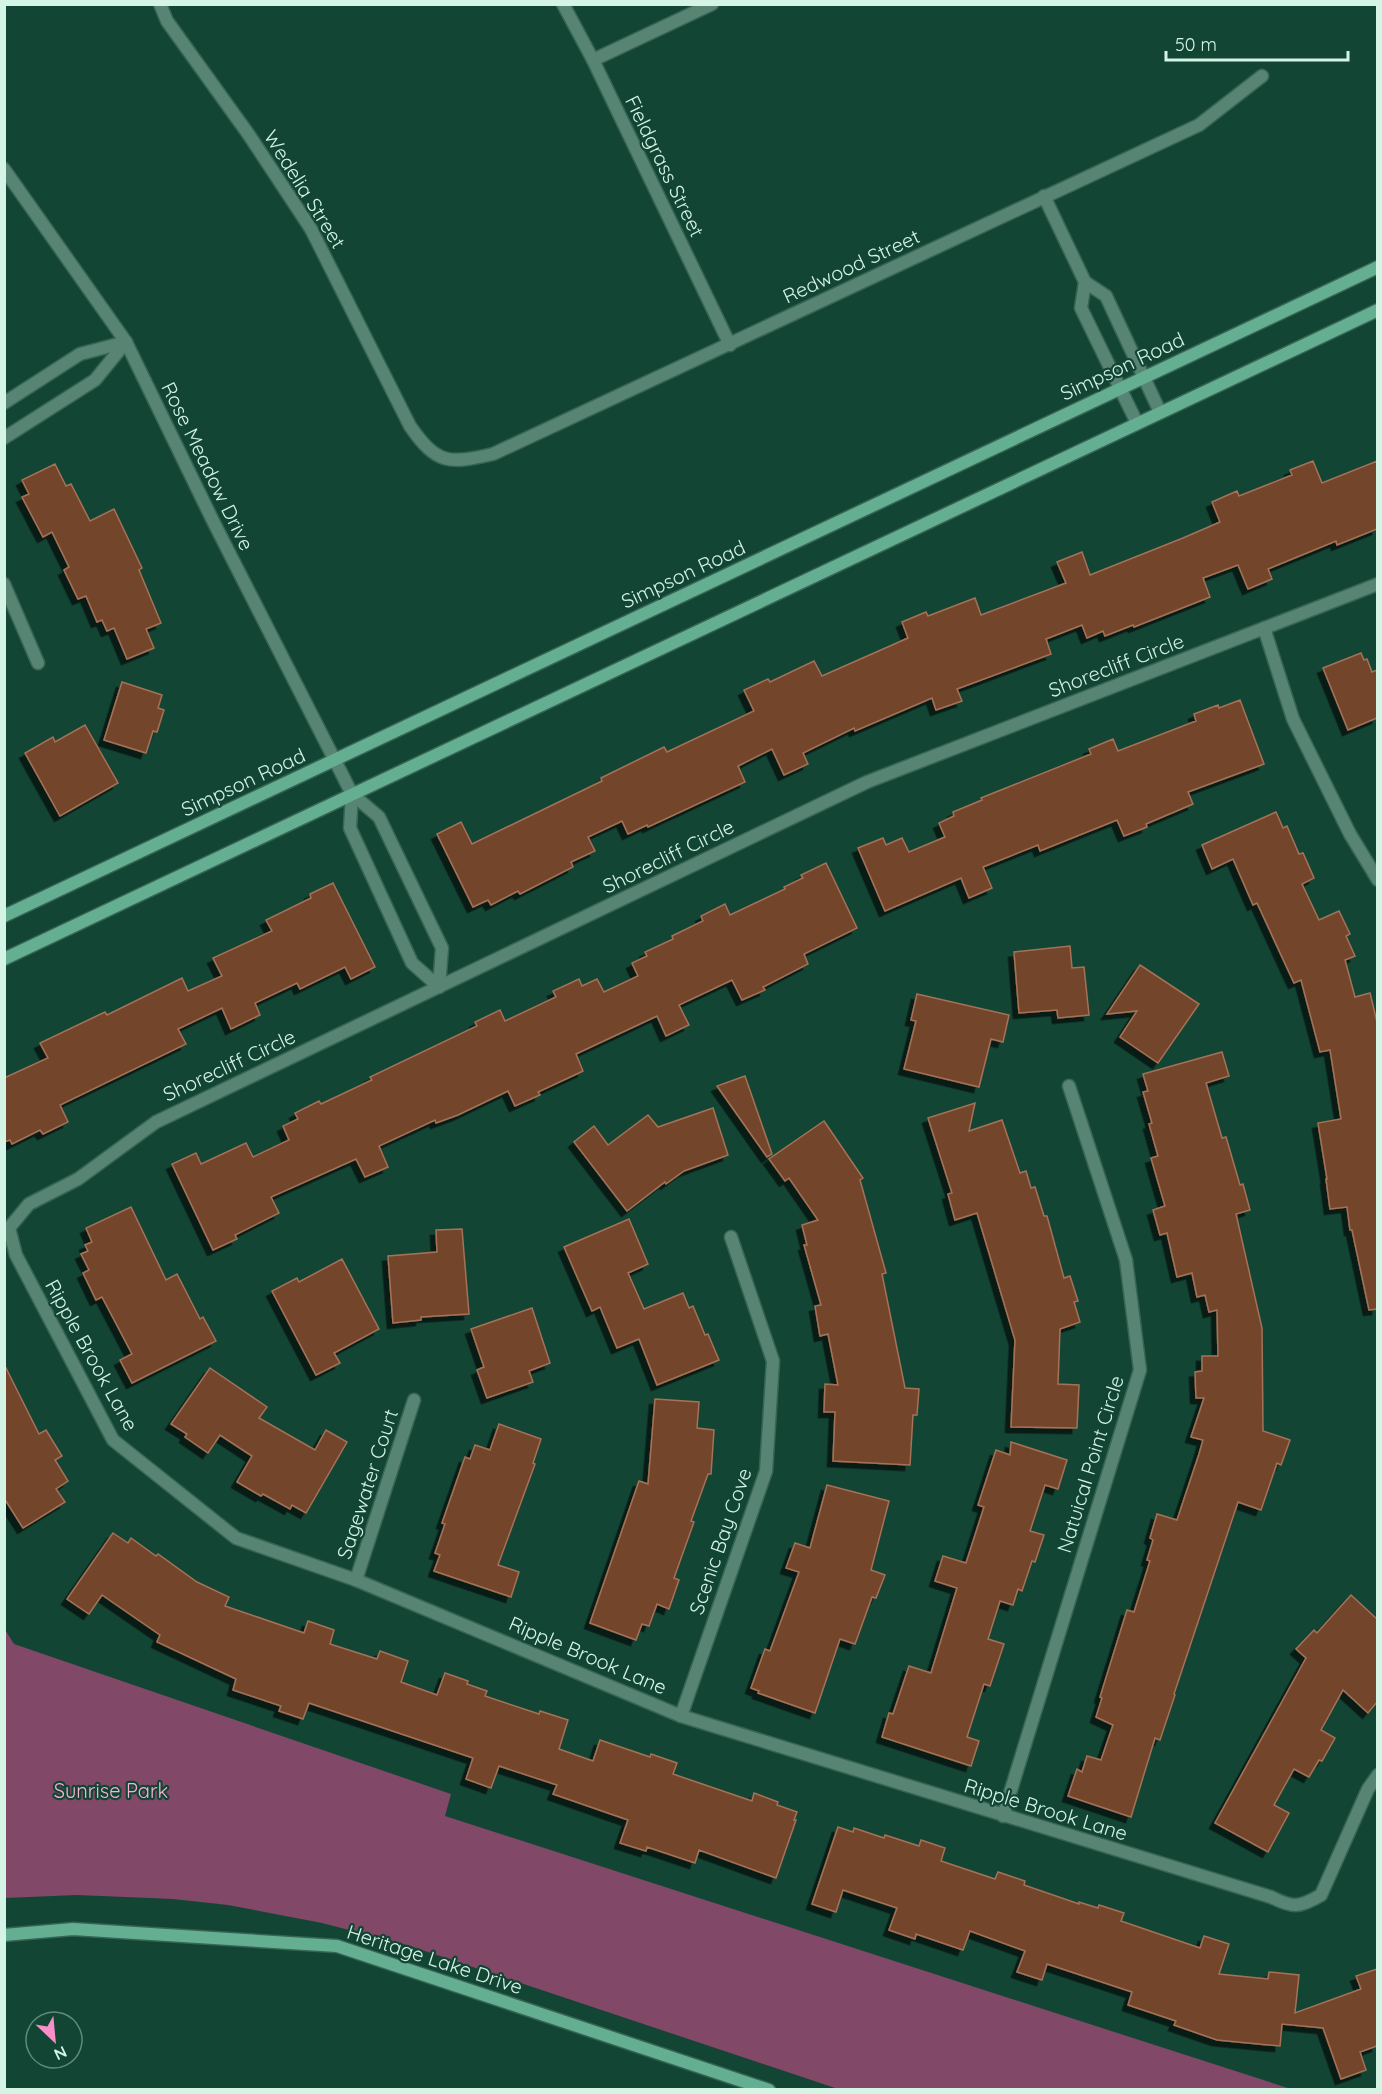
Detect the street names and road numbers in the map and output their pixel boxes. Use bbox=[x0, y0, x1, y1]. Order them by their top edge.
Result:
street label: Fieldgrass Street bbox=[620, 91, 710, 241]
street label: Wedelia Street bbox=[259, 125, 351, 253]
street label: Redwood Street bbox=[779, 223, 924, 309]
street label: Simpson Road bbox=[1056, 326, 1188, 406]
street label: Rose Meadow Drive bbox=[156, 378, 260, 554]
street label: Simpson Road bbox=[617, 534, 749, 614]
street label: Shorecliff Circle bbox=[1045, 628, 1187, 702]
street label: Simpson Road bbox=[177, 742, 309, 822]
street label: Shorecliff Circle bbox=[598, 813, 738, 899]
street label: Shorecliff Circle bbox=[159, 1023, 299, 1107]
street label: Ripple Brook Lane bbox=[40, 1275, 144, 1435]
street label: Natuical Point Circle bbox=[1051, 1372, 1129, 1556]
street label: Sagewater Court bbox=[331, 1406, 403, 1562]
street label: Scenic Bay Cove bbox=[683, 1464, 757, 1618]
street label: Ripple Brook Lane bbox=[505, 1610, 671, 1700]
street label: Ripple Brook Lane bbox=[961, 1772, 1131, 1846]
street label: Heritage Lake Drive bbox=[344, 1919, 526, 1999]

